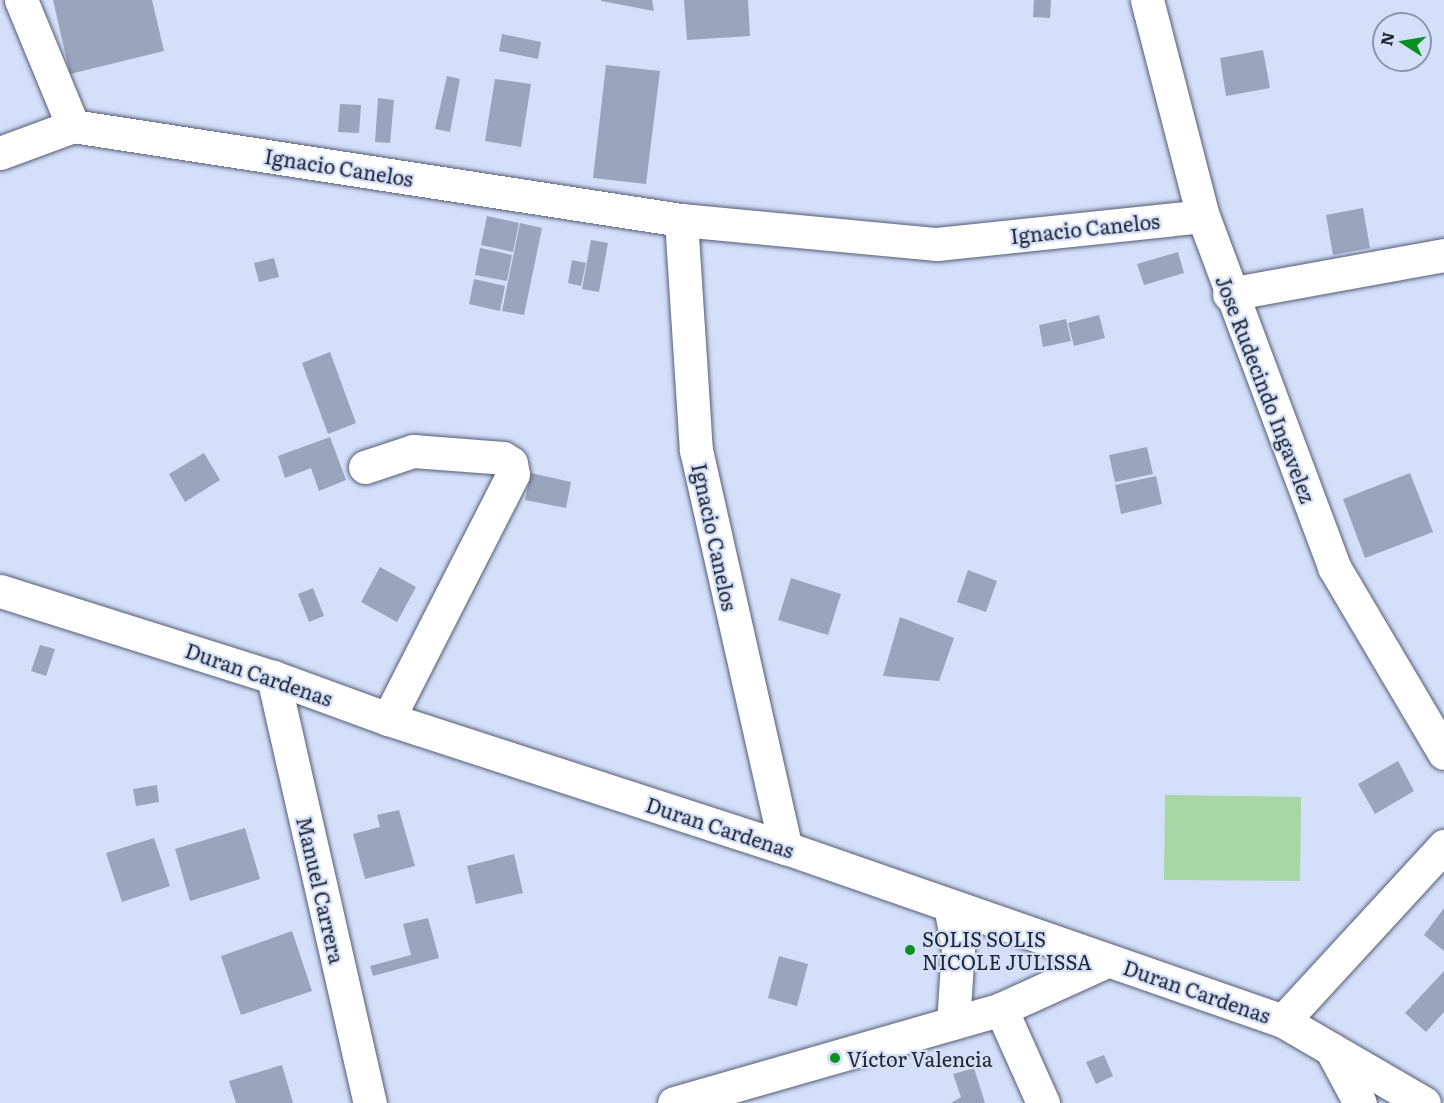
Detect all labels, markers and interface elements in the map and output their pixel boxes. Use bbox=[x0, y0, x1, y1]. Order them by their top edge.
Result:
north arrow bbox=[1372, 12, 1432, 72]
text: N bbox=[1373, 30, 1399, 48]
street label: Ignacio Canelos bbox=[263, 143, 415, 191]
street label: Ignacio Canelos bbox=[1009, 208, 1161, 248]
street label: Jose Rudecindo Ingavelez bbox=[1211, 272, 1321, 506]
street label: Ignacio Canelos bbox=[688, 461, 742, 613]
street label: Duran Cardenas bbox=[182, 638, 336, 710]
street label: Duran Cardenas bbox=[643, 792, 797, 862]
street label: Manuel Carrera bbox=[292, 814, 350, 966]
place label: SOLIS SOLIS NICOLE JULISSA bbox=[922, 927, 1092, 974]
marker: SOLIS SOLIS NICOLE JULISSA bbox=[903, 943, 917, 957]
street label: Duran Cardenas bbox=[1120, 955, 1274, 1027]
place label: Víctor Valencia bbox=[847, 1046, 992, 1070]
marker: Víctor Valencia bbox=[828, 1051, 842, 1065]

